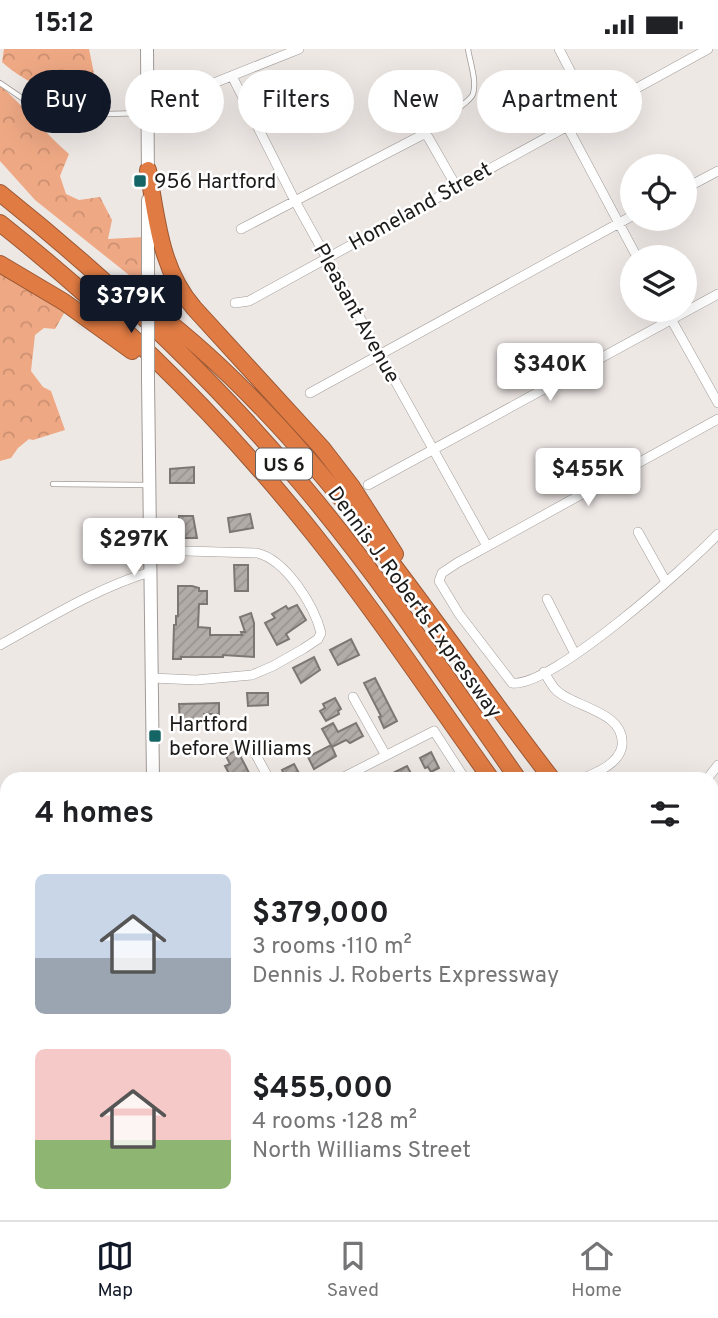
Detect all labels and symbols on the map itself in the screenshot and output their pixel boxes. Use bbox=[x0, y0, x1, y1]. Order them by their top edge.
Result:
street label: Homeland Street bbox=[345, 157, 497, 258]
place label: 956 Hartford bbox=[154, 169, 276, 196]
marker: 956 Hartford bbox=[132, 173, 148, 189]
street label: Pleasant Avenue bbox=[306, 239, 405, 388]
pin: $379K bbox=[82, 275, 180, 335]
pin: $340K bbox=[501, 343, 599, 403]
road number: US 6 bbox=[256, 449, 312, 479]
pin: $455K bbox=[539, 449, 637, 508]
street label: Dennis J. Roberts Expressway bbox=[320, 482, 507, 724]
pin: $297K bbox=[85, 519, 183, 578]
place label: Hartford before Williams bbox=[169, 712, 312, 763]
marker: Hartford before Williams bbox=[147, 728, 163, 744]

